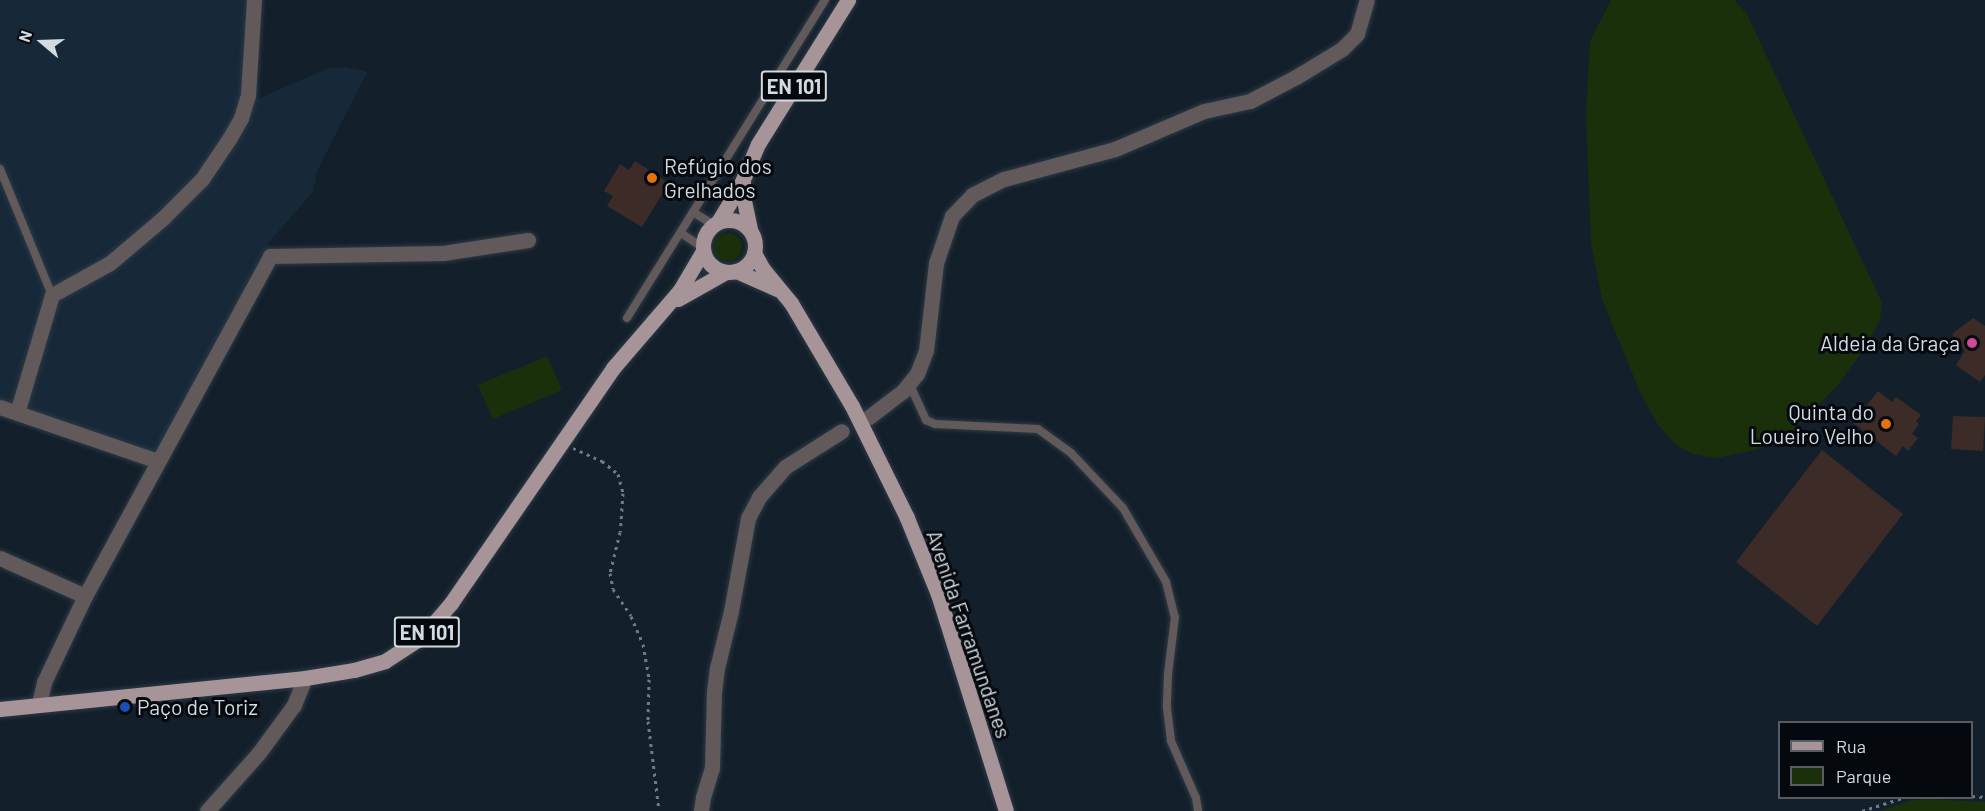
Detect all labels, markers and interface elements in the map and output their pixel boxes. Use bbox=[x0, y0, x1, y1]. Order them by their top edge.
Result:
north arrow bbox=[12, 12, 72, 72]
text: N bbox=[14, 28, 35, 44]
road number: EN 101 bbox=[760, 69, 828, 103]
place label: Refúgio dos Grelhados bbox=[664, 153, 772, 203]
marker: Refúgio dos Grelhados bbox=[645, 171, 659, 185]
place label: Aldeia da Graça bbox=[1820, 330, 1960, 356]
marker: Aldeia da Graça bbox=[1965, 336, 1979, 350]
place label: Quinta do Loueiro Velho bbox=[1750, 399, 1874, 449]
marker: Quinta do Loueiro Velho bbox=[1879, 417, 1893, 431]
street label: Avenida Farramundanes bbox=[922, 527, 1016, 741]
road number: EN 101 bbox=[392, 615, 462, 649]
place label: Paço de Toriz bbox=[137, 694, 258, 720]
marker: Paço de Toriz bbox=[118, 700, 132, 714]
legend bbox=[1778, 721, 1973, 799]
text: Rua bbox=[1836, 735, 1866, 757]
text: Parque bbox=[1836, 765, 1891, 787]

